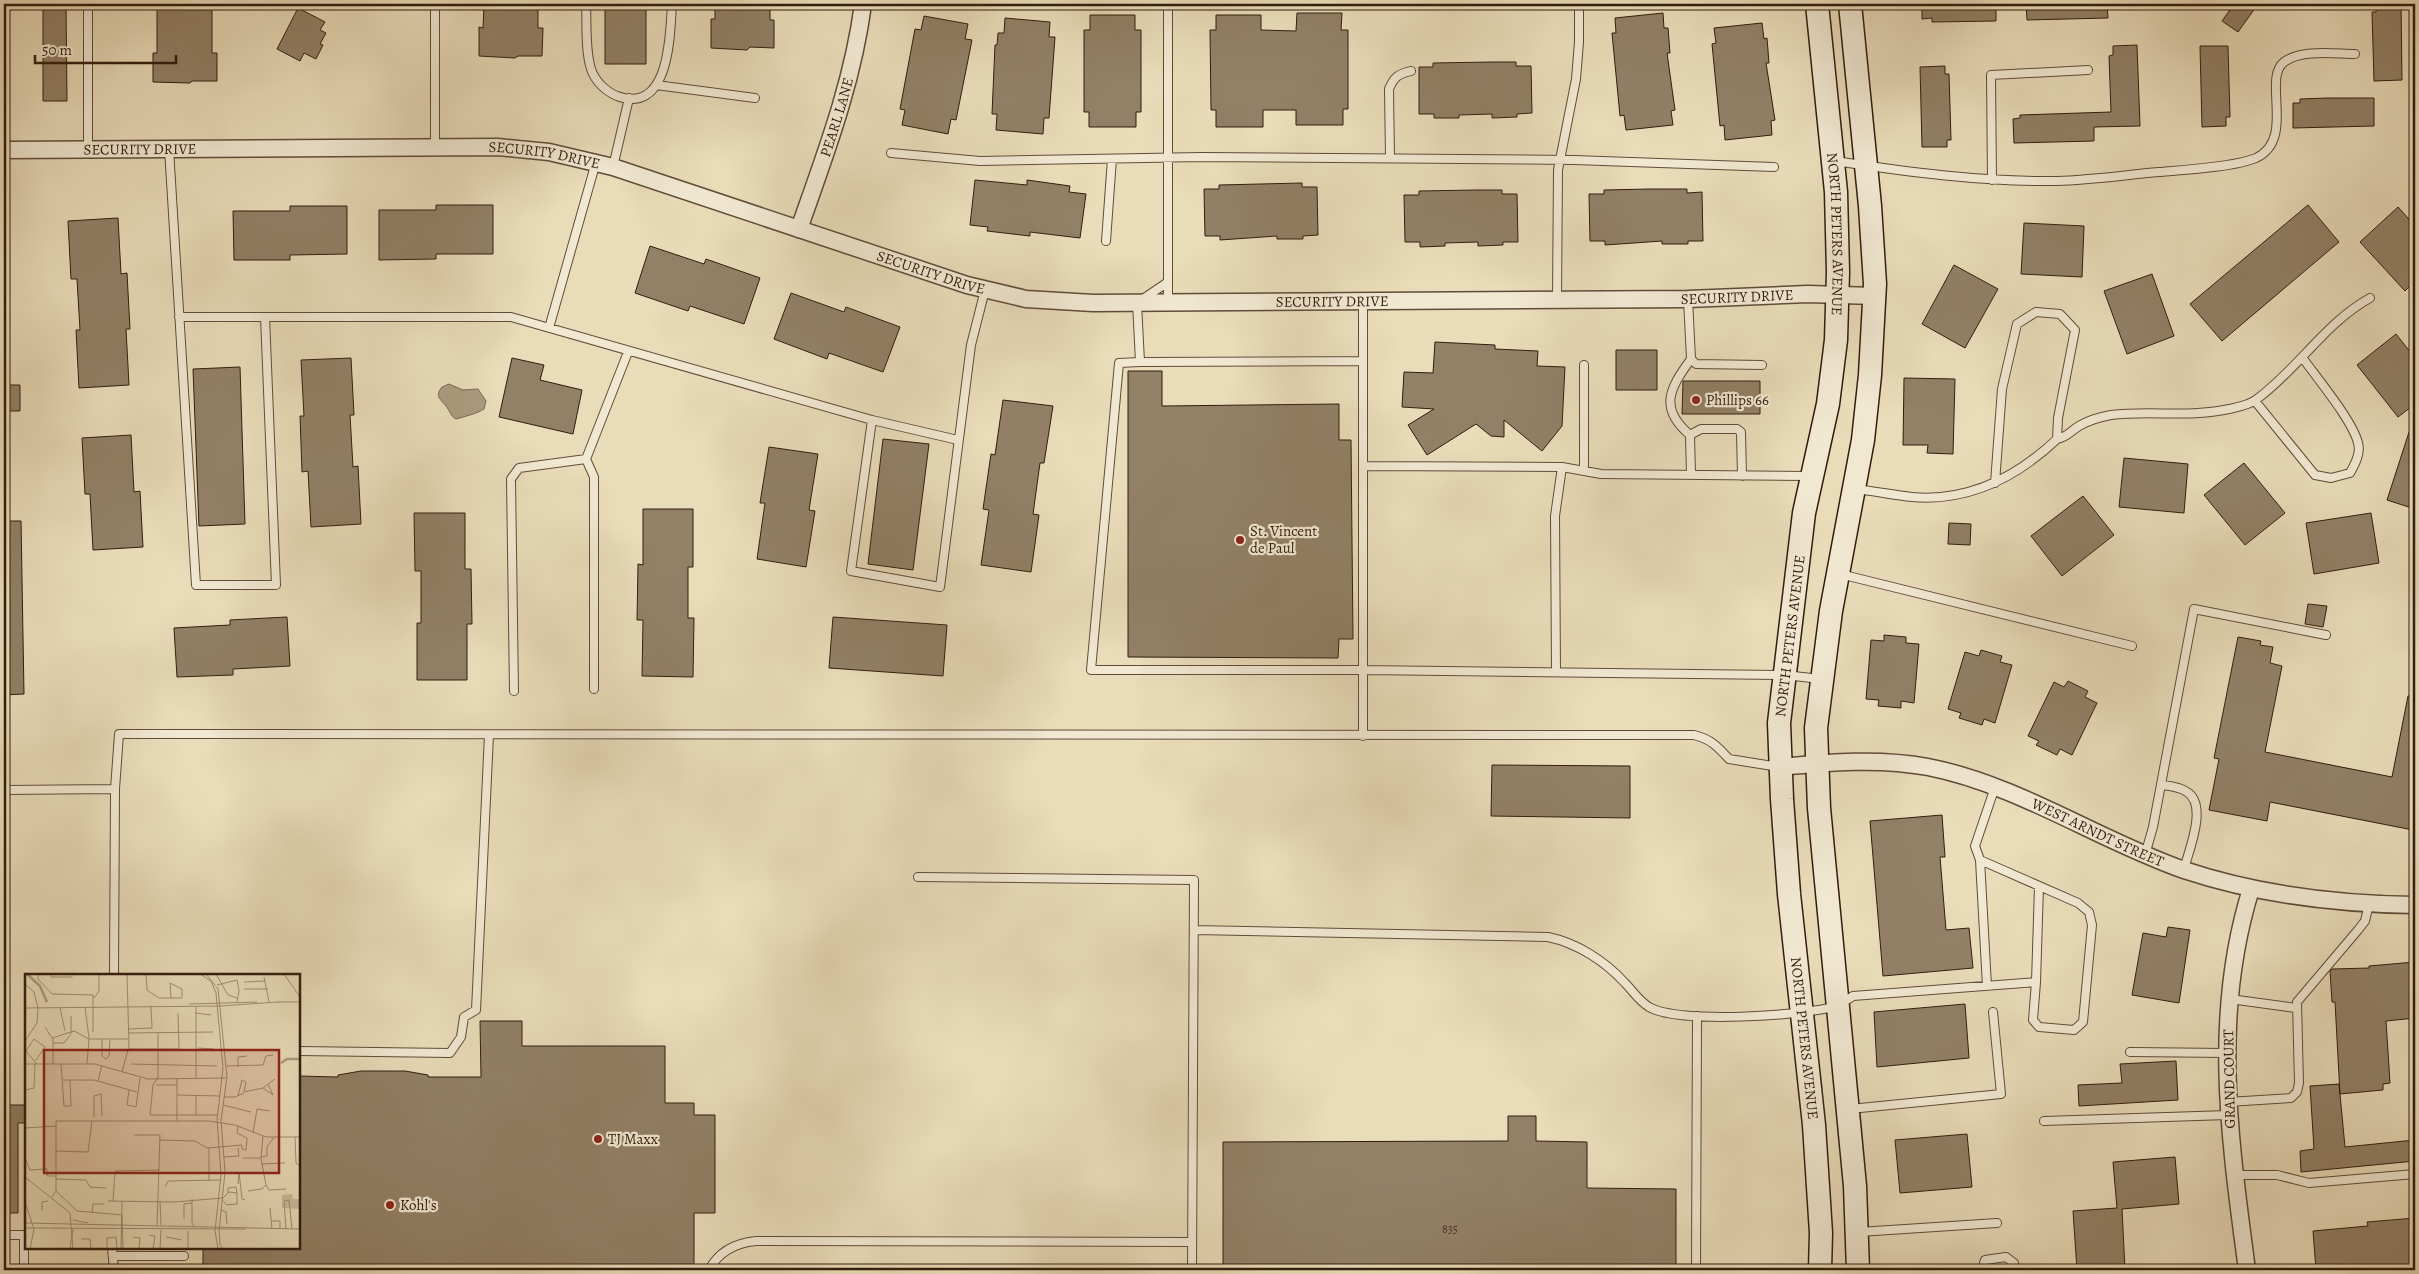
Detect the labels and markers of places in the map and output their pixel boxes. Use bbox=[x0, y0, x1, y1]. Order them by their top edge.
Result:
place label: Phillips 66 bbox=[1706, 390, 1769, 410]
marker: Phillips 66 bbox=[1690, 394, 1702, 406]
place label: St. Vincent de Paul bbox=[1250, 521, 1317, 558]
marker: St. Vincent de Paul bbox=[1234, 534, 1246, 546]
place label: TJ Maxx bbox=[608, 1129, 658, 1149]
marker: TJ Maxx bbox=[592, 1133, 604, 1145]
place label: Kohl's bbox=[400, 1195, 437, 1215]
marker: Kohl's bbox=[384, 1199, 396, 1211]

